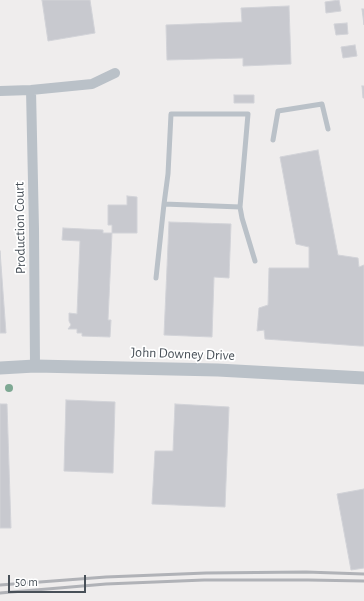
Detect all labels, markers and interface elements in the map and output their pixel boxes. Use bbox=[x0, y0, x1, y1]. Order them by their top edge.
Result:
street label: Production Court bbox=[11, 182, 29, 274]
street label: John Downey Drive bbox=[131, 344, 235, 364]
scale bar bbox=[10, 567, 88, 593]
text: 50 m bbox=[15, 576, 38, 588]

